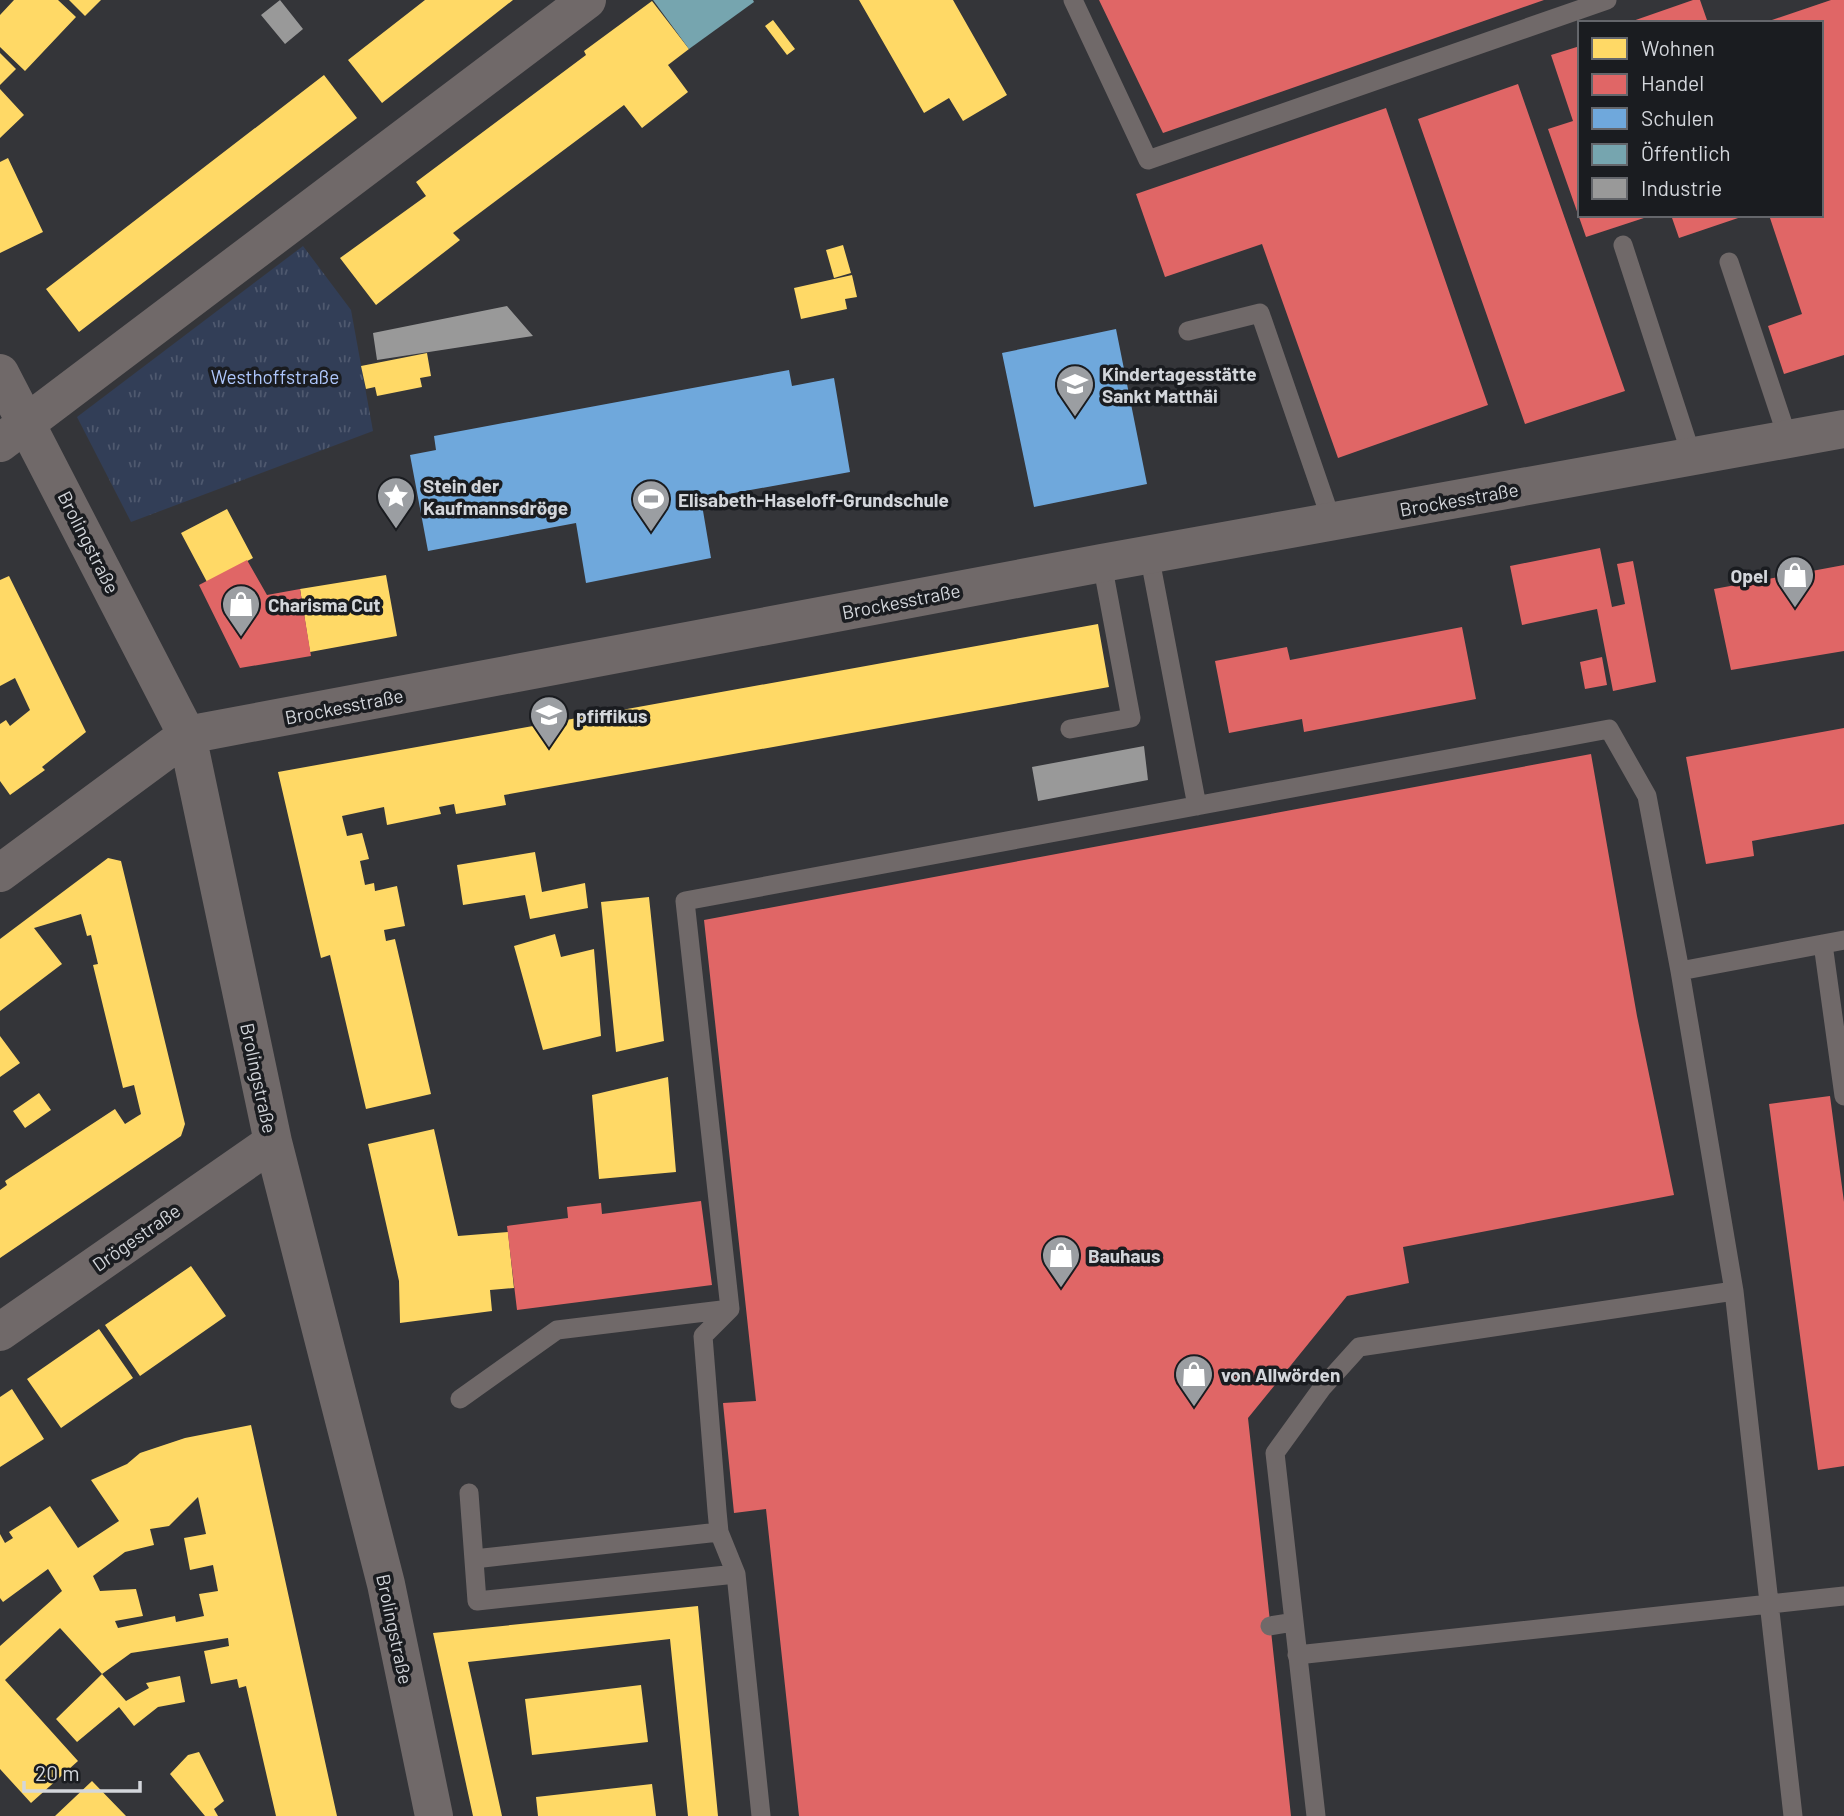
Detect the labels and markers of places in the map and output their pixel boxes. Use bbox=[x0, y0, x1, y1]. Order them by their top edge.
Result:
place label: Kindertagesstätte Sankt Matthäi bbox=[1102, 362, 1257, 407]
school or university icon: Kindertagesstätte Sankt Matthäi bbox=[1054, 363, 1096, 418]
place label: Stein der Kaufmannsdröge bbox=[423, 474, 568, 519]
place icon: Stein der Kaufmannsdröge bbox=[375, 475, 417, 530]
sports icon: Elisabeth-Haseloff-Grundschule bbox=[630, 478, 672, 533]
place label: Elisabeth-Haseloff-Grundschule bbox=[678, 488, 949, 511]
shop icon: Opel bbox=[1774, 554, 1816, 609]
place label: Opel bbox=[1730, 564, 1768, 587]
shop icon: Charisma Cut bbox=[220, 583, 262, 638]
place label: Charisma Cut bbox=[268, 593, 380, 616]
school or university icon: pfiffikus bbox=[528, 694, 570, 749]
place label: pfiffikus bbox=[576, 704, 647, 727]
shop icon: Bauhaus bbox=[1040, 1234, 1082, 1289]
place label: Bauhaus bbox=[1088, 1244, 1160, 1267]
shop icon: von Allwörden bbox=[1173, 1353, 1215, 1408]
place label: von Allwörden bbox=[1221, 1363, 1340, 1386]

